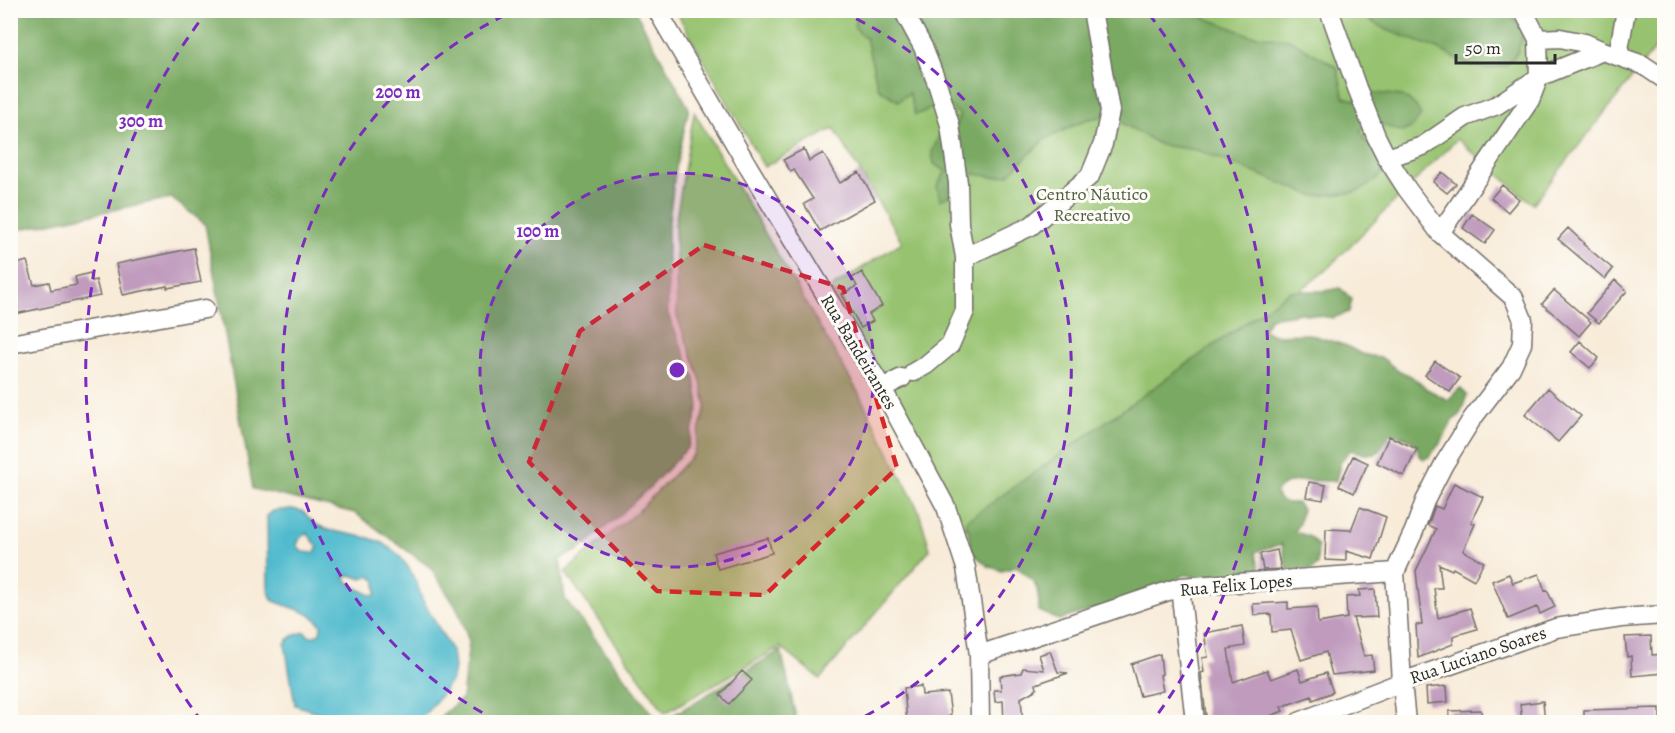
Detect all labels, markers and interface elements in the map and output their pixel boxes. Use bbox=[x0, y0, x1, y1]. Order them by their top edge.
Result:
scale bar bbox=[1456, 27, 1555, 65]
text: 50 m bbox=[1465, 36, 1501, 60]
text: 200 m bbox=[375, 80, 421, 104]
text: 300 m bbox=[119, 109, 163, 133]
park label: Centro Náutico Recreativo bbox=[1036, 182, 1148, 227]
text: 100 m bbox=[517, 219, 559, 243]
street label: Rua Bandeirantes bbox=[815, 290, 903, 414]
centre of rings bbox=[667, 360, 687, 380]
street label: Rua Felix Lopes bbox=[1179, 568, 1293, 602]
street label: Rua Luciano Soares bbox=[1406, 620, 1550, 690]

